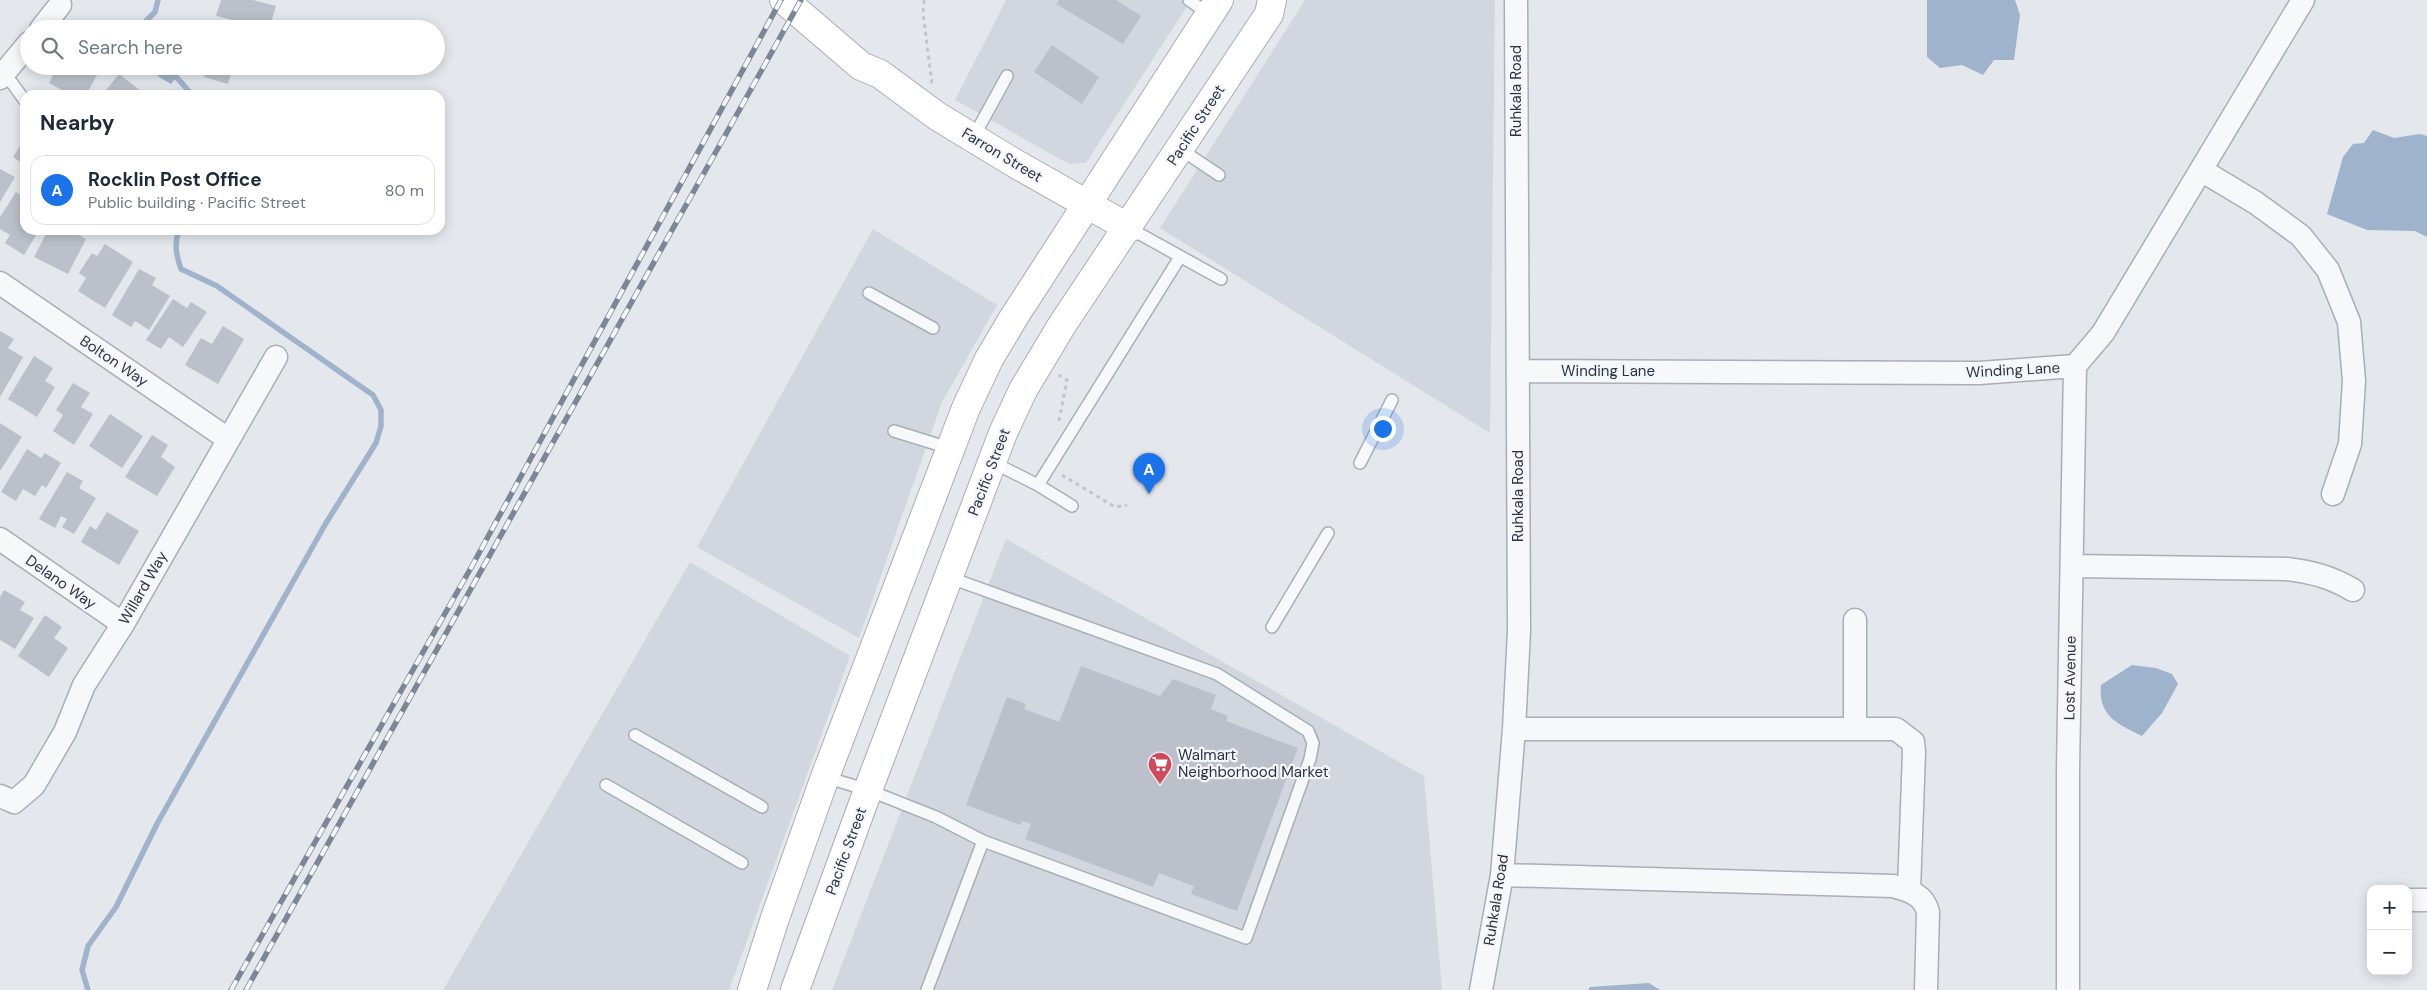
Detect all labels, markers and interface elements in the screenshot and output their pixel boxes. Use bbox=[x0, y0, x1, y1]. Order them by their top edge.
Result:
search box bbox=[20, 20, 445, 75]
icon: search bbox=[38, 34, 66, 62]
text: Search here bbox=[78, 35, 183, 60]
street label: Ruhkala Road bbox=[1506, 45, 1526, 137]
street label: Pacific Street bbox=[1162, 81, 1230, 169]
text: Nearby bbox=[40, 109, 114, 137]
street label: Farron Street bbox=[958, 123, 1046, 187]
text: Rocklin Post Office bbox=[88, 167, 262, 192]
text: A bbox=[51, 180, 63, 201]
text: 80 m bbox=[385, 180, 424, 201]
text: Public building · Pacific Street bbox=[88, 192, 306, 213]
street label: Bolton Way bbox=[76, 331, 153, 392]
street label: Winding Lane bbox=[1966, 358, 2060, 382]
street label: Winding Lane bbox=[1561, 361, 1655, 381]
your location bbox=[1370, 416, 1396, 442]
street label: Pacific Street bbox=[963, 425, 1015, 519]
street label: Ruhkala Road bbox=[1508, 450, 1528, 542]
pin: A bbox=[1133, 453, 1165, 494]
street label: Willard Way bbox=[114, 547, 172, 628]
street label: Delano Way bbox=[22, 550, 101, 614]
street label: Lost Avenue bbox=[2059, 636, 2081, 720]
place label: Walmart Neighborhood Market bbox=[1178, 745, 1329, 782]
supermarket icon: Walmart Neighborhood Market bbox=[1147, 751, 1173, 785]
street label: Pacific Street bbox=[821, 804, 871, 898]
street label: Ruhkala Road bbox=[1479, 853, 1513, 947]
map controls bbox=[2367, 885, 2412, 975]
button: + bbox=[2367, 885, 2412, 930]
button: − bbox=[2367, 930, 2412, 975]

